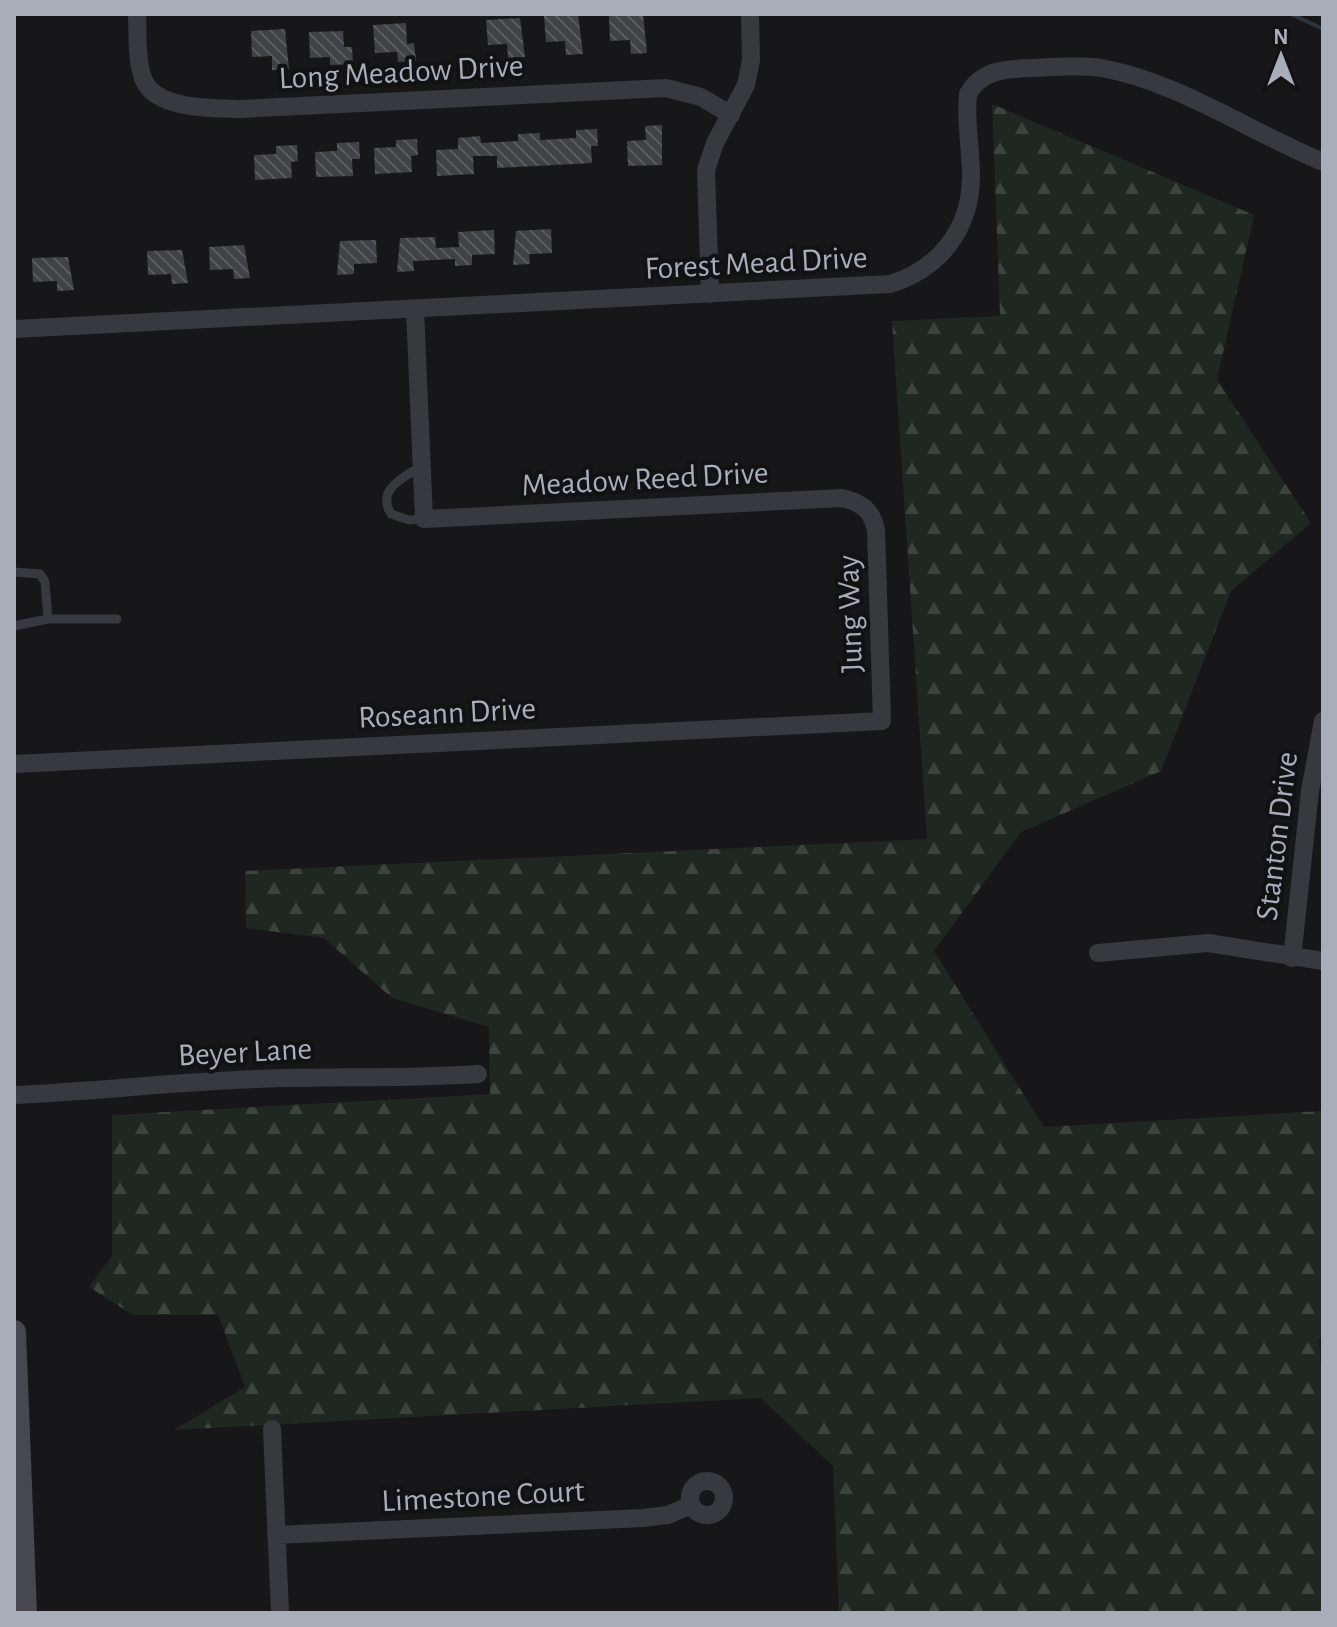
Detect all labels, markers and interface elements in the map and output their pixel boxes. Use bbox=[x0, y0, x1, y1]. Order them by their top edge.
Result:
north arrow bbox=[1241, 16, 1321, 96]
text: N bbox=[1273, 26, 1289, 48]
street label: Long Meadow Drive bbox=[278, 50, 524, 94]
street label: Forest Mead Drive bbox=[644, 241, 868, 285]
street label: Meadow Reed Drive bbox=[521, 457, 769, 501]
street label: Jung Way bbox=[832, 554, 868, 673]
street label: Roseann Drive bbox=[357, 692, 537, 734]
street label: Stanton Drive bbox=[1251, 750, 1303, 922]
street label: Beyer Lane bbox=[177, 1033, 313, 1071]
street label: Limestone Court bbox=[381, 1475, 585, 1517]

